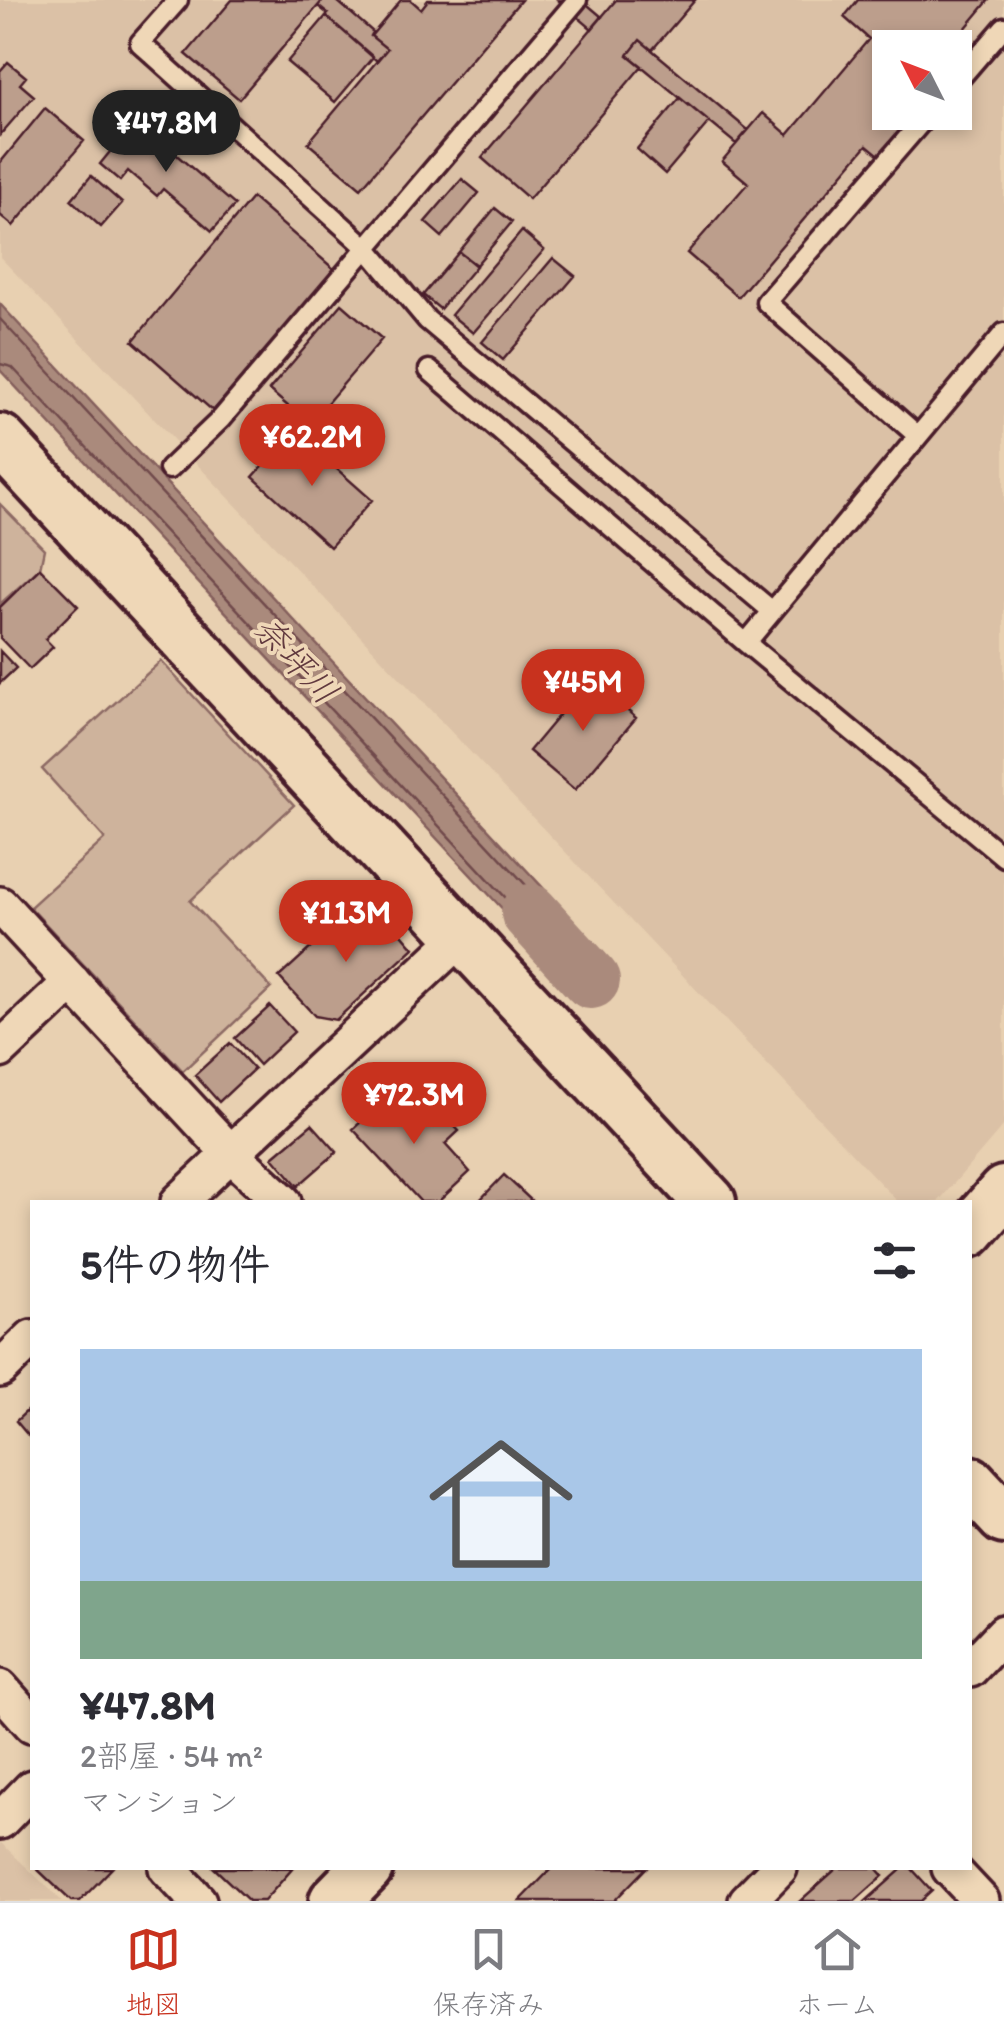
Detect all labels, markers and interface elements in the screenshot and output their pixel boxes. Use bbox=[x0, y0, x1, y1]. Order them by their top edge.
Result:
north arrow bbox=[872, 30, 972, 130]
map controls bbox=[872, 30, 972, 130]
pin: ¥47.8M bbox=[85, 90, 247, 175]
text: ¥47.8M bbox=[114, 103, 218, 141]
pin: ¥62.2M bbox=[231, 404, 393, 489]
text: ¥62.2M bbox=[261, 417, 363, 455]
water label: 奈坪川 bbox=[245, 607, 347, 713]
pin: ¥45M bbox=[524, 649, 642, 734]
text: ¥45M bbox=[543, 662, 623, 700]
pin: ¥113M bbox=[276, 880, 416, 965]
text: ¥113M bbox=[301, 893, 391, 931]
pin: ¥72.3M bbox=[333, 1062, 495, 1147]
text: ¥72.3M bbox=[363, 1075, 465, 1113]
icon: filters bbox=[867, 1233, 922, 1288]
text: 5件の物件 bbox=[80, 1239, 270, 1290]
icon: home bbox=[411, 1414, 591, 1594]
text: ¥47.8M bbox=[80, 1679, 216, 1730]
text: 2部屋 · 54 m² bbox=[80, 1737, 263, 1775]
text: マンション bbox=[80, 1783, 239, 1821]
tab: 地図 bbox=[126, 1922, 182, 2022]
tab: 保存済み bbox=[433, 1922, 545, 2022]
tab: ホーム bbox=[796, 1922, 878, 2022]

